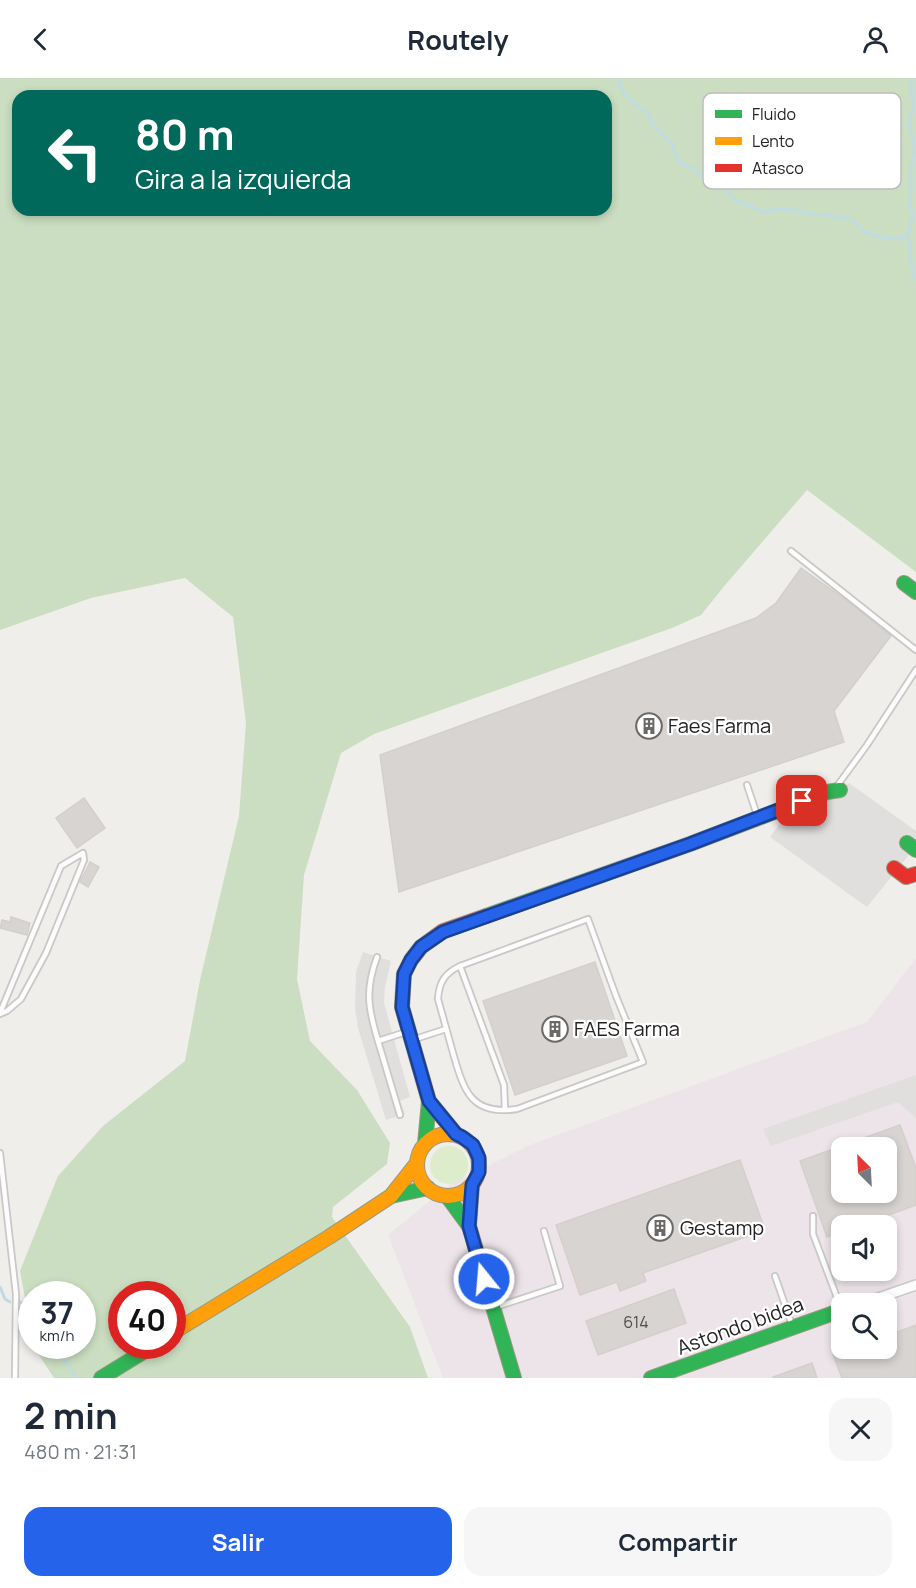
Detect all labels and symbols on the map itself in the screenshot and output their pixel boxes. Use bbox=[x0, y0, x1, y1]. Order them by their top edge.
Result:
legend bbox=[703, 93, 901, 189]
text: Fluido bbox=[752, 103, 796, 125]
text: Lento bbox=[752, 130, 794, 152]
text: Atasco bbox=[752, 157, 804, 179]
building icon: Faes Farma bbox=[634, 711, 664, 741]
place label: Faes Farma bbox=[668, 712, 771, 739]
pin bbox=[776, 775, 827, 826]
building icon: FAES Farma bbox=[540, 1014, 570, 1044]
place label: FAES Farma bbox=[574, 1015, 680, 1042]
north arrow bbox=[831, 1137, 897, 1203]
building icon: Gestamp bbox=[645, 1213, 675, 1243]
place label: Gestamp bbox=[680, 1214, 764, 1241]
position arrow bbox=[452, 1247, 516, 1311]
speed limit sign: 40 bbox=[108, 1281, 186, 1359]
street label: Astondo bidea bbox=[673, 1290, 807, 1361]
house number: 614 bbox=[623, 1311, 649, 1333]

